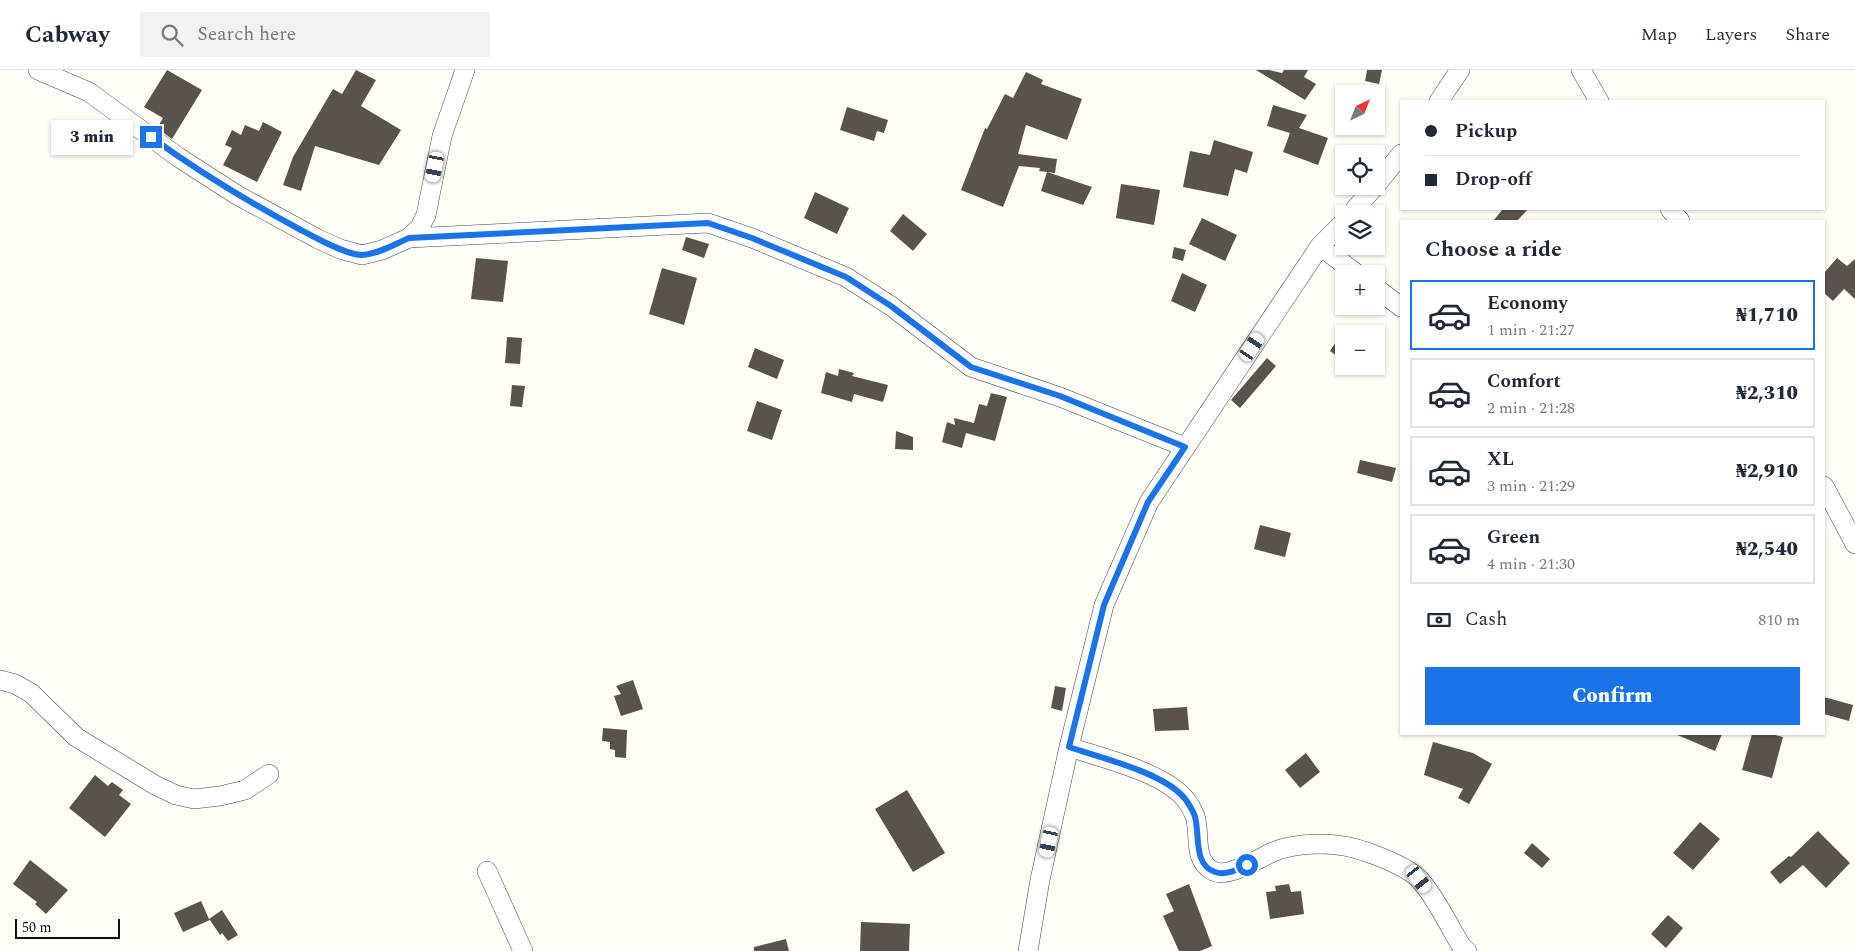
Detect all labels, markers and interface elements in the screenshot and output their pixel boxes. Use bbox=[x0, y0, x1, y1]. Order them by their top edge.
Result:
search box bbox=[140, 12, 490, 57]
text: Cabway bbox=[25, 17, 110, 53]
text: Search here bbox=[198, 20, 296, 49]
icon: search bbox=[158, 21, 186, 49]
text: Map bbox=[1641, 21, 1677, 48]
text: Layers bbox=[1705, 21, 1757, 48]
text: Share bbox=[1785, 21, 1830, 48]
north arrow bbox=[1335, 85, 1385, 135]
map controls bbox=[1335, 85, 1385, 375]
text: Pickup bbox=[1455, 117, 1517, 146]
callout: 3 min bbox=[51, 120, 134, 154]
text: 3 min bbox=[70, 125, 114, 149]
route end bbox=[140, 126, 162, 148]
button: locate bbox=[1335, 145, 1385, 195]
car bbox=[424, 151, 445, 183]
text: Drop-off bbox=[1455, 165, 1532, 194]
button: layers bbox=[1335, 205, 1385, 255]
text: Choose a ride bbox=[1425, 233, 1562, 266]
button: + bbox=[1335, 265, 1385, 315]
text: Economy bbox=[1487, 289, 1568, 318]
icon: car bbox=[1427, 293, 1472, 338]
text: ₦1,710 bbox=[1736, 301, 1798, 330]
text: 1 min · 21:27 bbox=[1487, 318, 1575, 342]
button: − bbox=[1335, 325, 1385, 375]
car bbox=[1237, 330, 1266, 364]
text: Comfort bbox=[1487, 367, 1561, 396]
icon: car bbox=[1427, 371, 1472, 416]
text: ₦2,310 bbox=[1736, 379, 1798, 408]
text: 2 min · 21:28 bbox=[1487, 396, 1575, 420]
text: XL bbox=[1487, 445, 1514, 474]
icon: car bbox=[1427, 449, 1472, 494]
text: ₦2,910 bbox=[1736, 457, 1798, 486]
text: 3 min · 21:29 bbox=[1487, 474, 1575, 498]
text: Green bbox=[1487, 523, 1540, 552]
icon: car bbox=[1427, 527, 1472, 572]
text: ₦2,540 bbox=[1736, 535, 1798, 564]
text: 4 min · 21:30 bbox=[1487, 552, 1575, 576]
text: Cash bbox=[1465, 605, 1507, 634]
icon: cash bbox=[1425, 606, 1453, 634]
text: 810 m bbox=[1758, 608, 1800, 632]
button: Confirm bbox=[1425, 667, 1800, 725]
car bbox=[1038, 826, 1059, 858]
route start bbox=[1236, 854, 1258, 876]
car bbox=[1403, 863, 1434, 895]
scale bar bbox=[15, 916, 120, 939]
text: 50 m bbox=[22, 917, 52, 938]

